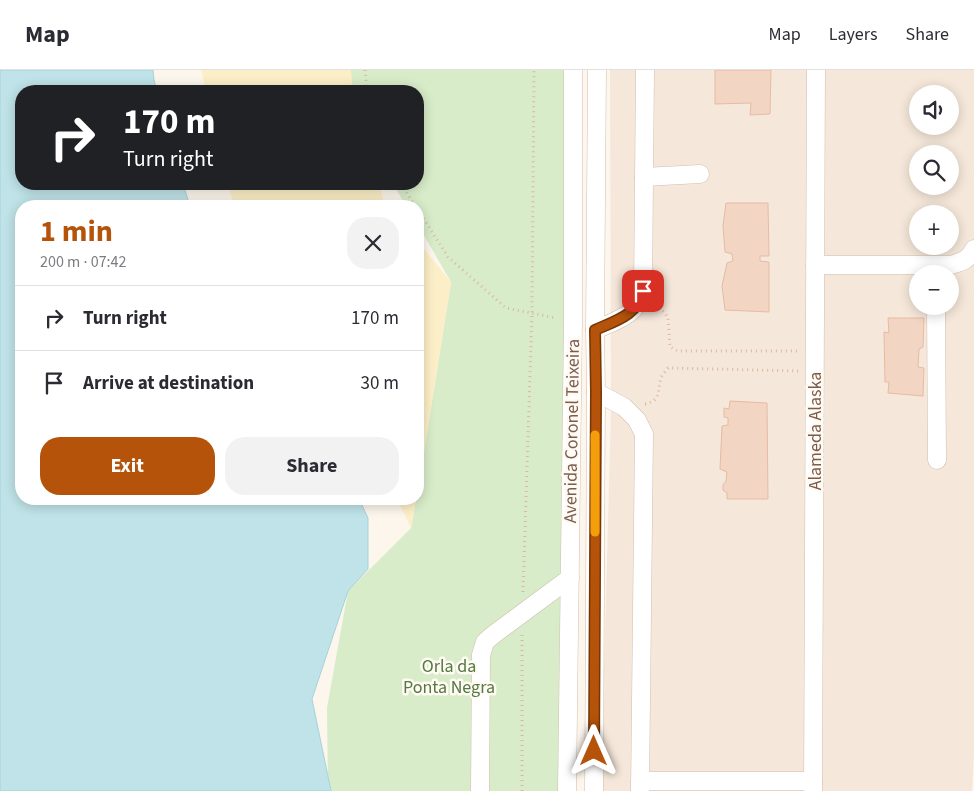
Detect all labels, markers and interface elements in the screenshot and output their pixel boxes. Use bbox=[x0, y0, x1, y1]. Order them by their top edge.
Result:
text: Map bbox=[25, 17, 70, 52]
text: Map bbox=[769, 22, 801, 47]
text: Layers bbox=[829, 22, 878, 47]
text: Share bbox=[906, 22, 949, 47]
map controls bbox=[909, 85, 959, 315]
button: sound bbox=[909, 85, 959, 135]
text: 170 m bbox=[123, 97, 215, 147]
icon: right bbox=[40, 105, 105, 170]
text: Turn right bbox=[123, 143, 213, 175]
button: search bbox=[909, 145, 959, 195]
button: + bbox=[909, 205, 959, 255]
text: 1 min bbox=[40, 210, 113, 253]
button: close bbox=[347, 217, 399, 269]
text: 200 m · 07:42 bbox=[40, 251, 127, 273]
button: − bbox=[909, 265, 959, 315]
pin bbox=[622, 270, 664, 312]
icon: arrive bbox=[629, 277, 657, 305]
icon: right bbox=[40, 304, 68, 332]
text: Turn right bbox=[83, 305, 167, 332]
text: 170 m bbox=[351, 305, 399, 332]
street label: Avenida Coronel Teixeira bbox=[558, 339, 586, 523]
icon: arrive bbox=[40, 369, 68, 397]
text: Arrive at destination bbox=[83, 370, 254, 397]
text: 30 m bbox=[361, 370, 399, 397]
street label: Alameda Alaska bbox=[803, 372, 828, 490]
button: Exit bbox=[40, 437, 215, 495]
button: Share bbox=[225, 437, 399, 495]
park label: Orla da Ponta Negra bbox=[403, 654, 495, 700]
position arrow bbox=[567, 724, 619, 776]

